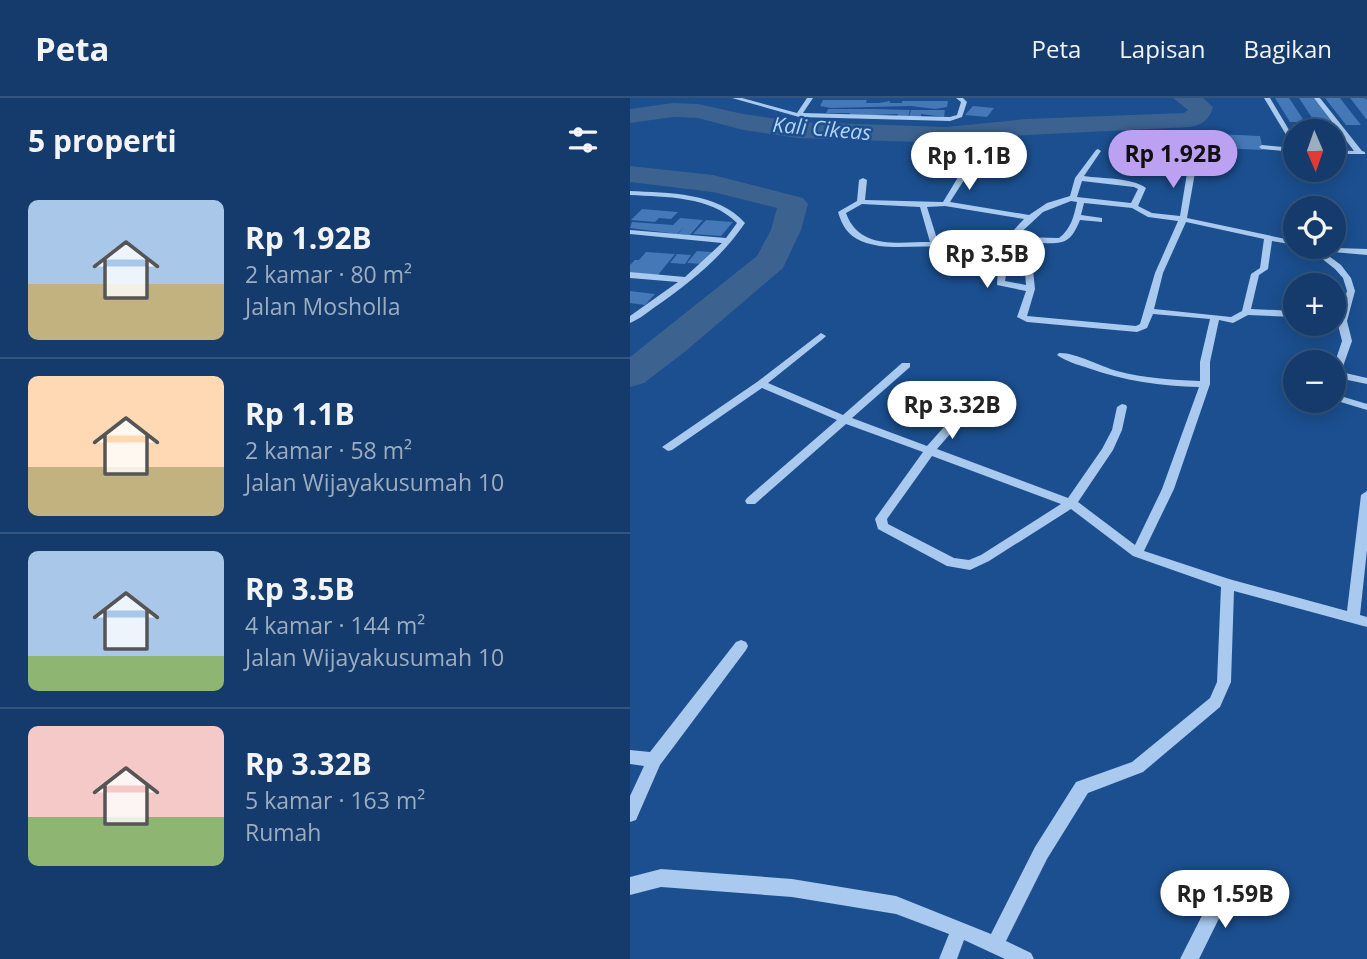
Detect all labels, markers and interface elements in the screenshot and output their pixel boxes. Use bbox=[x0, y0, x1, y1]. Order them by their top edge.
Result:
text: Peta bbox=[35, 26, 109, 71]
text: Peta bbox=[1031, 32, 1081, 65]
text: Lapisan bbox=[1119, 32, 1205, 65]
text: Bagikan bbox=[1243, 32, 1332, 65]
water label: Kali Cikeas bbox=[771, 110, 873, 146]
north arrow bbox=[1283, 119, 1346, 182]
map controls bbox=[1283, 119, 1346, 413]
text: 5 properti bbox=[28, 120, 177, 161]
icon: filters bbox=[564, 121, 602, 159]
pin: Rp 1.92B bbox=[1101, 130, 1245, 190]
pin: Rp 1.1B bbox=[904, 132, 1034, 192]
text: Rp 1.92B bbox=[1124, 137, 1222, 169]
text: Rp 1.1B bbox=[927, 139, 1011, 171]
button: locate bbox=[1283, 196, 1346, 259]
text: Rp 1.92B bbox=[245, 217, 372, 258]
icon: home bbox=[84, 228, 168, 312]
pin: Rp 3.5B bbox=[922, 230, 1052, 290]
text: Rp 3.5B bbox=[945, 237, 1029, 269]
text: 2 kamar · 80 m² bbox=[245, 258, 412, 290]
button: + bbox=[1283, 273, 1346, 336]
text: Jalan Mosholla bbox=[245, 290, 400, 322]
button: − bbox=[1283, 350, 1346, 413]
pin: Rp 3.32B bbox=[880, 382, 1024, 441]
text: Rp 3.32B bbox=[903, 388, 1001, 420]
text: Rp 1.1B bbox=[245, 393, 355, 434]
icon: home bbox=[84, 404, 168, 488]
text: 2 kamar · 58 m² bbox=[245, 434, 412, 466]
text: Jalan Wijayakusumah 10 bbox=[245, 466, 504, 498]
text: Rp 3.5B bbox=[245, 568, 355, 609]
icon: home bbox=[84, 579, 168, 663]
text: 4 kamar · 144 m² bbox=[245, 609, 425, 641]
text: Jalan Wijayakusumah 10 bbox=[245, 641, 504, 673]
text: Rp 3.32B bbox=[245, 743, 372, 784]
icon: home bbox=[84, 754, 168, 838]
text: 5 kamar · 163 m² bbox=[245, 784, 425, 816]
text: Rumah bbox=[245, 816, 321, 848]
pin: Rp 1.59B bbox=[1153, 870, 1297, 930]
text: Rp 1.59B bbox=[1176, 877, 1274, 909]

